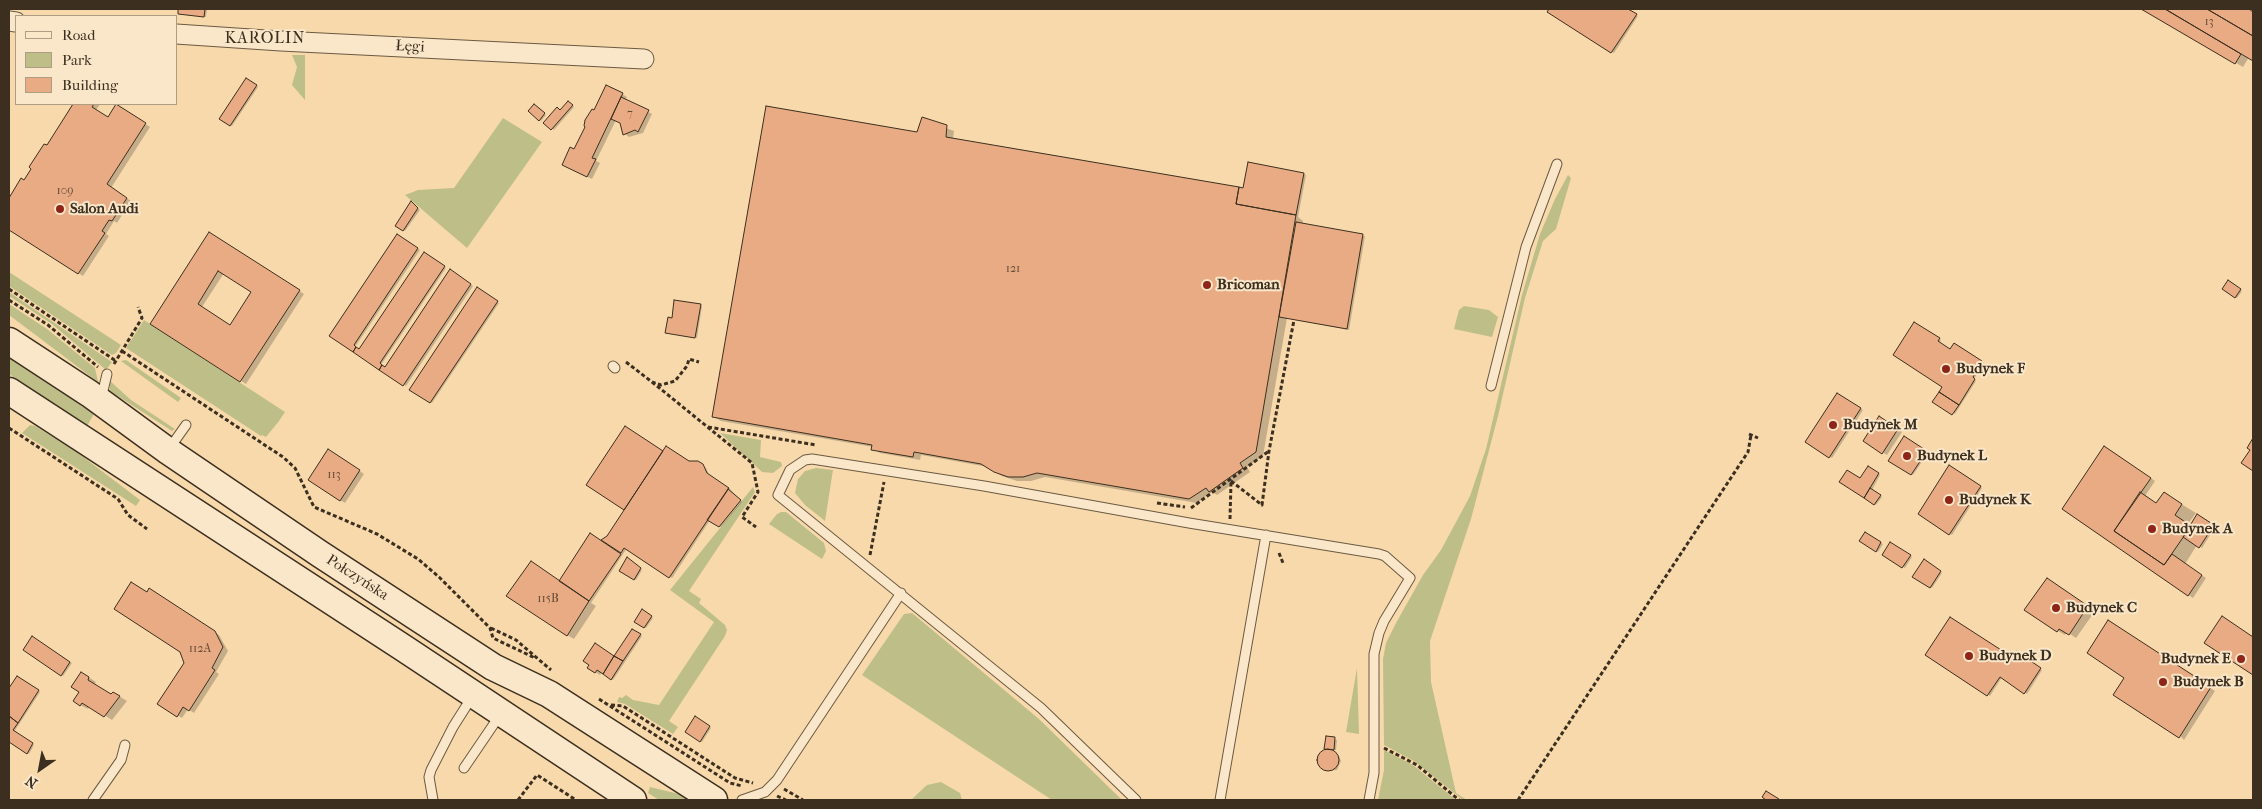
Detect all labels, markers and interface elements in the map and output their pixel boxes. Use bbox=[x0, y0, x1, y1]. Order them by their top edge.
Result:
legend bbox=[15, 15, 178, 105]
house number: 13 bbox=[2204, 15, 2214, 29]
text: Road bbox=[62, 26, 95, 44]
district label: KAROLIN bbox=[224, 29, 306, 49]
street label: Łęgi bbox=[395, 37, 425, 57]
text: Park bbox=[62, 51, 92, 69]
text: Building bbox=[62, 76, 118, 94]
house number: 7 bbox=[627, 107, 633, 121]
house number: 109 bbox=[56, 184, 74, 198]
place label: Salon Audi bbox=[70, 200, 139, 218]
marker: Salon Audi bbox=[54, 203, 66, 215]
house number: 121 bbox=[1006, 262, 1020, 276]
place label: Bricoman bbox=[1217, 276, 1280, 294]
marker: Bricoman bbox=[1201, 279, 1213, 291]
place label: Budynek F bbox=[1956, 360, 2025, 378]
marker: Budynek F bbox=[1940, 363, 1952, 375]
place label: Budynek M bbox=[1843, 416, 1918, 434]
marker: Budynek M bbox=[1827, 419, 1839, 431]
place label: Budynek L bbox=[1917, 447, 1987, 465]
marker: Budynek L bbox=[1901, 450, 1913, 462]
house number: 113 bbox=[327, 468, 341, 482]
place label: Budynek K bbox=[1959, 491, 2031, 509]
marker: Budynek K bbox=[1943, 494, 1955, 506]
place label: Budynek A bbox=[2162, 520, 2233, 538]
marker: Budynek A bbox=[2146, 523, 2158, 535]
street label: Połczyńska bbox=[323, 551, 391, 605]
house number: 115B bbox=[537, 592, 559, 606]
place label: Budynek C bbox=[2066, 599, 2137, 617]
marker: Budynek C bbox=[2050, 602, 2062, 614]
house number: 112A bbox=[189, 642, 211, 656]
place label: Budynek D bbox=[1979, 647, 2051, 665]
marker: Budynek D bbox=[1963, 650, 1975, 662]
place label: Budynek E bbox=[2161, 650, 2231, 668]
marker: Budynek E bbox=[2235, 653, 2247, 665]
place label: Budynek B bbox=[2173, 673, 2244, 691]
marker: Budynek B bbox=[2157, 676, 2169, 688]
north arrow bbox=[15, 744, 65, 794]
text: N bbox=[22, 772, 41, 792]

